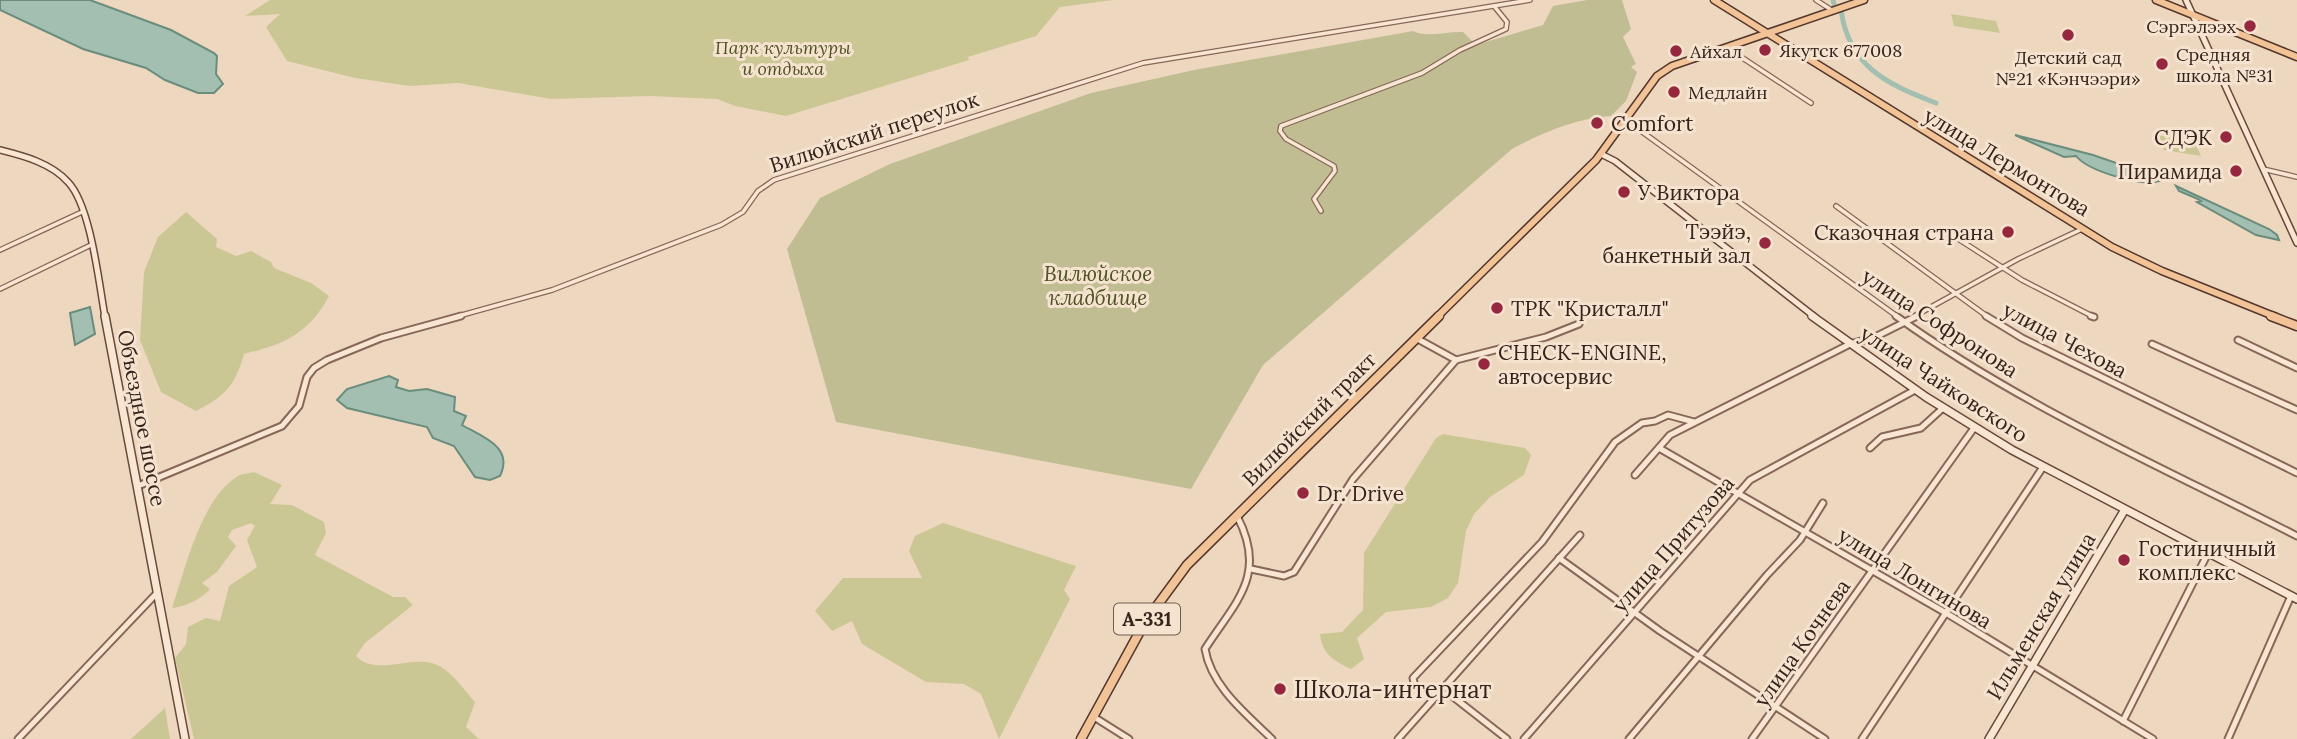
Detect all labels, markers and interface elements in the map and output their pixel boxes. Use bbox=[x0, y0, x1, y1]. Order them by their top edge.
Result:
place label: Сэргэлээх bbox=[2146, 15, 2236, 38]
marker: Сэргэлээх bbox=[2242, 18, 2258, 34]
marker: Детский сад №21 «Кэнчээри» bbox=[2060, 27, 2076, 43]
park label: Парк культуры и отдыха bbox=[715, 36, 851, 80]
place label: Якутск 677008 bbox=[1779, 39, 1902, 62]
place label: Айхал bbox=[1689, 40, 1742, 63]
marker: Якутск 677008 bbox=[1757, 42, 1773, 58]
marker: Айхал bbox=[1668, 43, 1684, 59]
place label: Средняя школа №31 bbox=[2176, 43, 2273, 87]
place label: Детский сад №21 «Кэнчээри» bbox=[1995, 46, 2141, 90]
marker: Средняя школа №31 bbox=[2154, 56, 2170, 72]
place label: Медлайн bbox=[1688, 81, 1767, 104]
marker: Медлайн bbox=[1666, 84, 1682, 100]
street label: Вилюйский переулок bbox=[766, 85, 983, 179]
street label: улица Лермонтова bbox=[1919, 102, 2095, 222]
place label: Comfort bbox=[1611, 110, 1694, 137]
marker: Comfort bbox=[1589, 115, 1605, 131]
place label: СДЭК bbox=[2154, 124, 2213, 151]
marker: СДЭК bbox=[2218, 129, 2234, 145]
place label: Пирамида bbox=[2118, 158, 2222, 185]
marker: Пирамида bbox=[2228, 163, 2244, 179]
place label: У Виктора bbox=[1637, 179, 1740, 206]
marker: У Виктора bbox=[1616, 184, 1632, 200]
place label: Тээйэ, банкетный зал bbox=[1603, 218, 1751, 269]
place label: Сказочная страна bbox=[1814, 219, 1994, 246]
marker: Сказочная страна bbox=[2000, 224, 2016, 240]
marker: Тээйэ, банкетный зал bbox=[1757, 235, 1773, 251]
park label: Вилюйское кладбище bbox=[1044, 260, 1152, 311]
street label: улица Софронова bbox=[1857, 262, 2023, 384]
place label: ТРК "Кристалл" bbox=[1511, 295, 1669, 322]
street label: улица Чехова bbox=[1998, 296, 2132, 384]
marker: ТРК "Кристалл" bbox=[1489, 300, 1505, 316]
street label: улица Чайковского bbox=[1855, 320, 2033, 448]
street label: Объездное шоссе bbox=[112, 327, 172, 509]
place label: CHECK-ENGINE, автосервис bbox=[1498, 339, 1666, 390]
street label: Вилюйский тракт bbox=[1236, 346, 1382, 492]
marker: CHECK-ENGINE, автосервис bbox=[1476, 356, 1492, 372]
street label: улица Притузова bbox=[1606, 470, 1740, 618]
place label: Dr. Drive bbox=[1317, 480, 1404, 507]
marker: Dr. Drive bbox=[1295, 485, 1311, 501]
street label: улица Лонгинова bbox=[1833, 521, 1997, 635]
street label: Ильменская улица bbox=[1980, 527, 2102, 704]
place label: Гостиничный комплекс bbox=[2138, 535, 2276, 586]
marker: Гостиничный комплекс bbox=[2116, 552, 2132, 568]
street label: улица Кочнева bbox=[1748, 574, 1856, 712]
road number: А-331 bbox=[1114, 604, 1180, 634]
place label: Школа-интернат bbox=[1294, 674, 1492, 705]
marker: Школа-интернат bbox=[1272, 681, 1288, 697]

